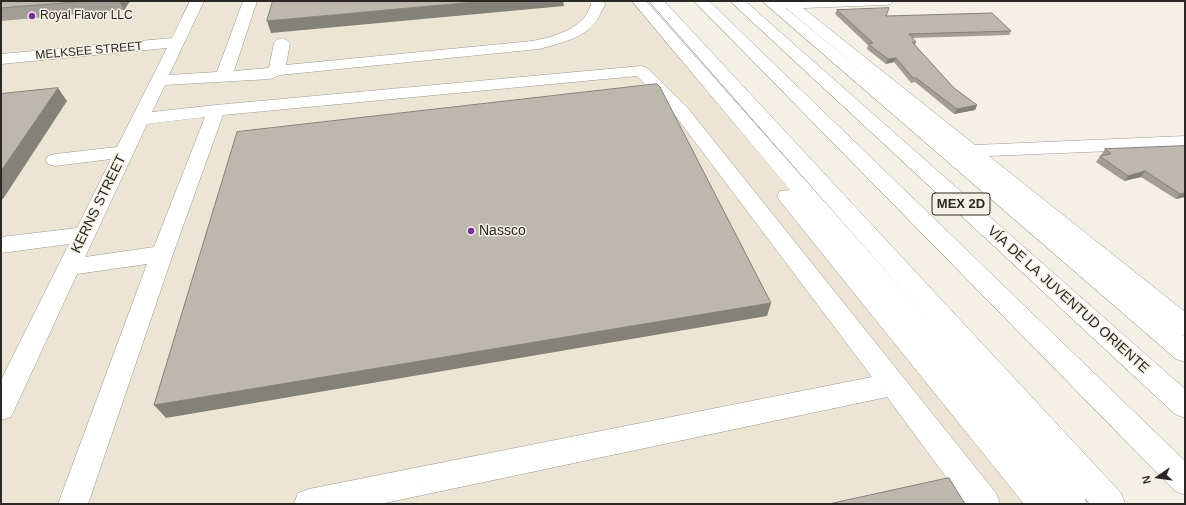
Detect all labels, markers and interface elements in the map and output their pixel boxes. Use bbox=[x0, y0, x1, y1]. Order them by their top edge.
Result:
place label: Royal Flavor LLC bbox=[40, 9, 133, 23]
marker: Royal Flavor LLC bbox=[27, 11, 37, 21]
street label: MELKSEE STREET bbox=[35, 39, 143, 63]
street label: KERNS STREET bbox=[68, 152, 130, 256]
road number: MEX 2D bbox=[932, 193, 990, 215]
place label: Nassco bbox=[479, 223, 526, 239]
street label: VÍA DE LA JUVENTUD ORIENTE bbox=[984, 223, 1152, 377]
marker: Nassco bbox=[466, 226, 476, 236]
north arrow bbox=[1138, 457, 1178, 497]
text: N bbox=[1140, 474, 1153, 485]

